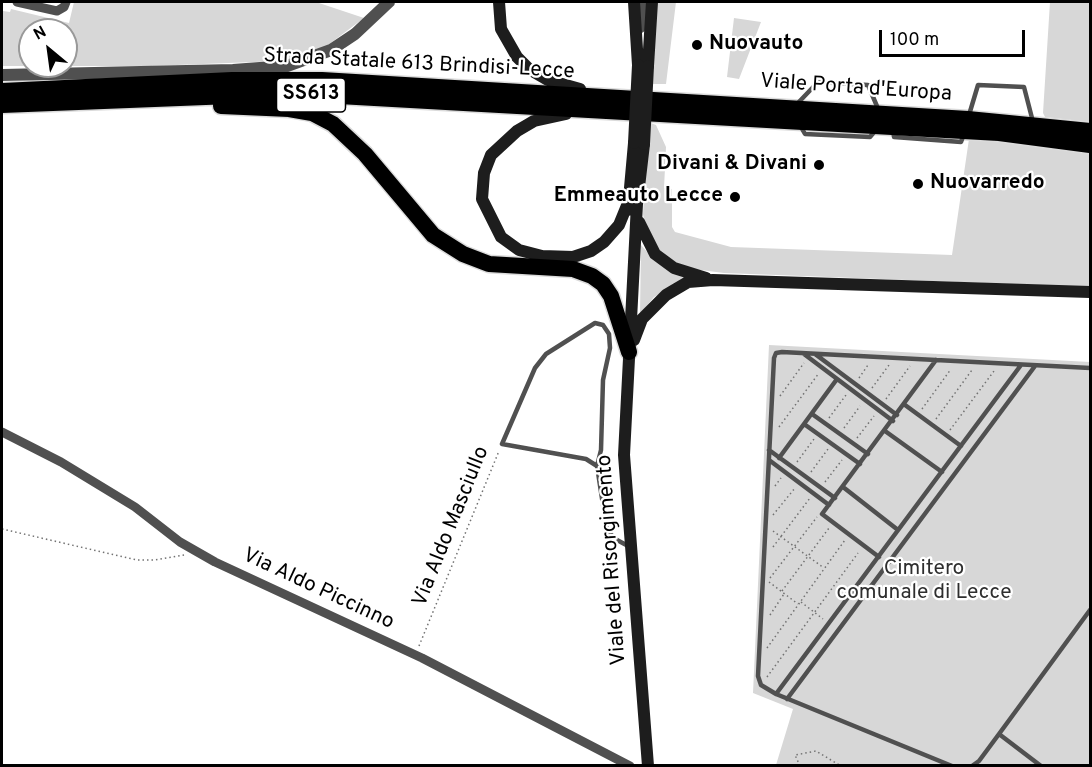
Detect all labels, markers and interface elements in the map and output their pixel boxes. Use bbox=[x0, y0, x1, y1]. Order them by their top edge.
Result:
north arrow bbox=[18, 18, 78, 78]
scale bar bbox=[882, 18, 1028, 56]
text: N bbox=[30, 22, 50, 46]
text: 100 m bbox=[890, 29, 939, 52]
place label: Nuovauto bbox=[709, 32, 803, 58]
marker: Nuovauto bbox=[690, 38, 704, 52]
street label: Strada Statale 613 Brindisi-Lecce bbox=[263, 44, 575, 86]
street label: Viale Porta d'Europa bbox=[759, 70, 953, 108]
road number: SS613 bbox=[276, 78, 346, 112]
place label: Divani & Divani bbox=[657, 152, 807, 178]
marker: Divani & Divani bbox=[812, 158, 826, 172]
place label: Nuovarredo bbox=[930, 171, 1045, 197]
marker: Nuovarredo bbox=[911, 177, 925, 191]
place label: Emmeauto Lecce bbox=[554, 184, 723, 210]
marker: Emmeauto Lecce bbox=[728, 190, 742, 204]
street label: Via Aldo Masciullo bbox=[408, 443, 496, 611]
street label: Viale del Risorgimento bbox=[593, 454, 633, 666]
street label: Via Aldo Piccinno bbox=[238, 544, 398, 636]
park label: Cimitero comunale di Lecce bbox=[837, 557, 1011, 607]

